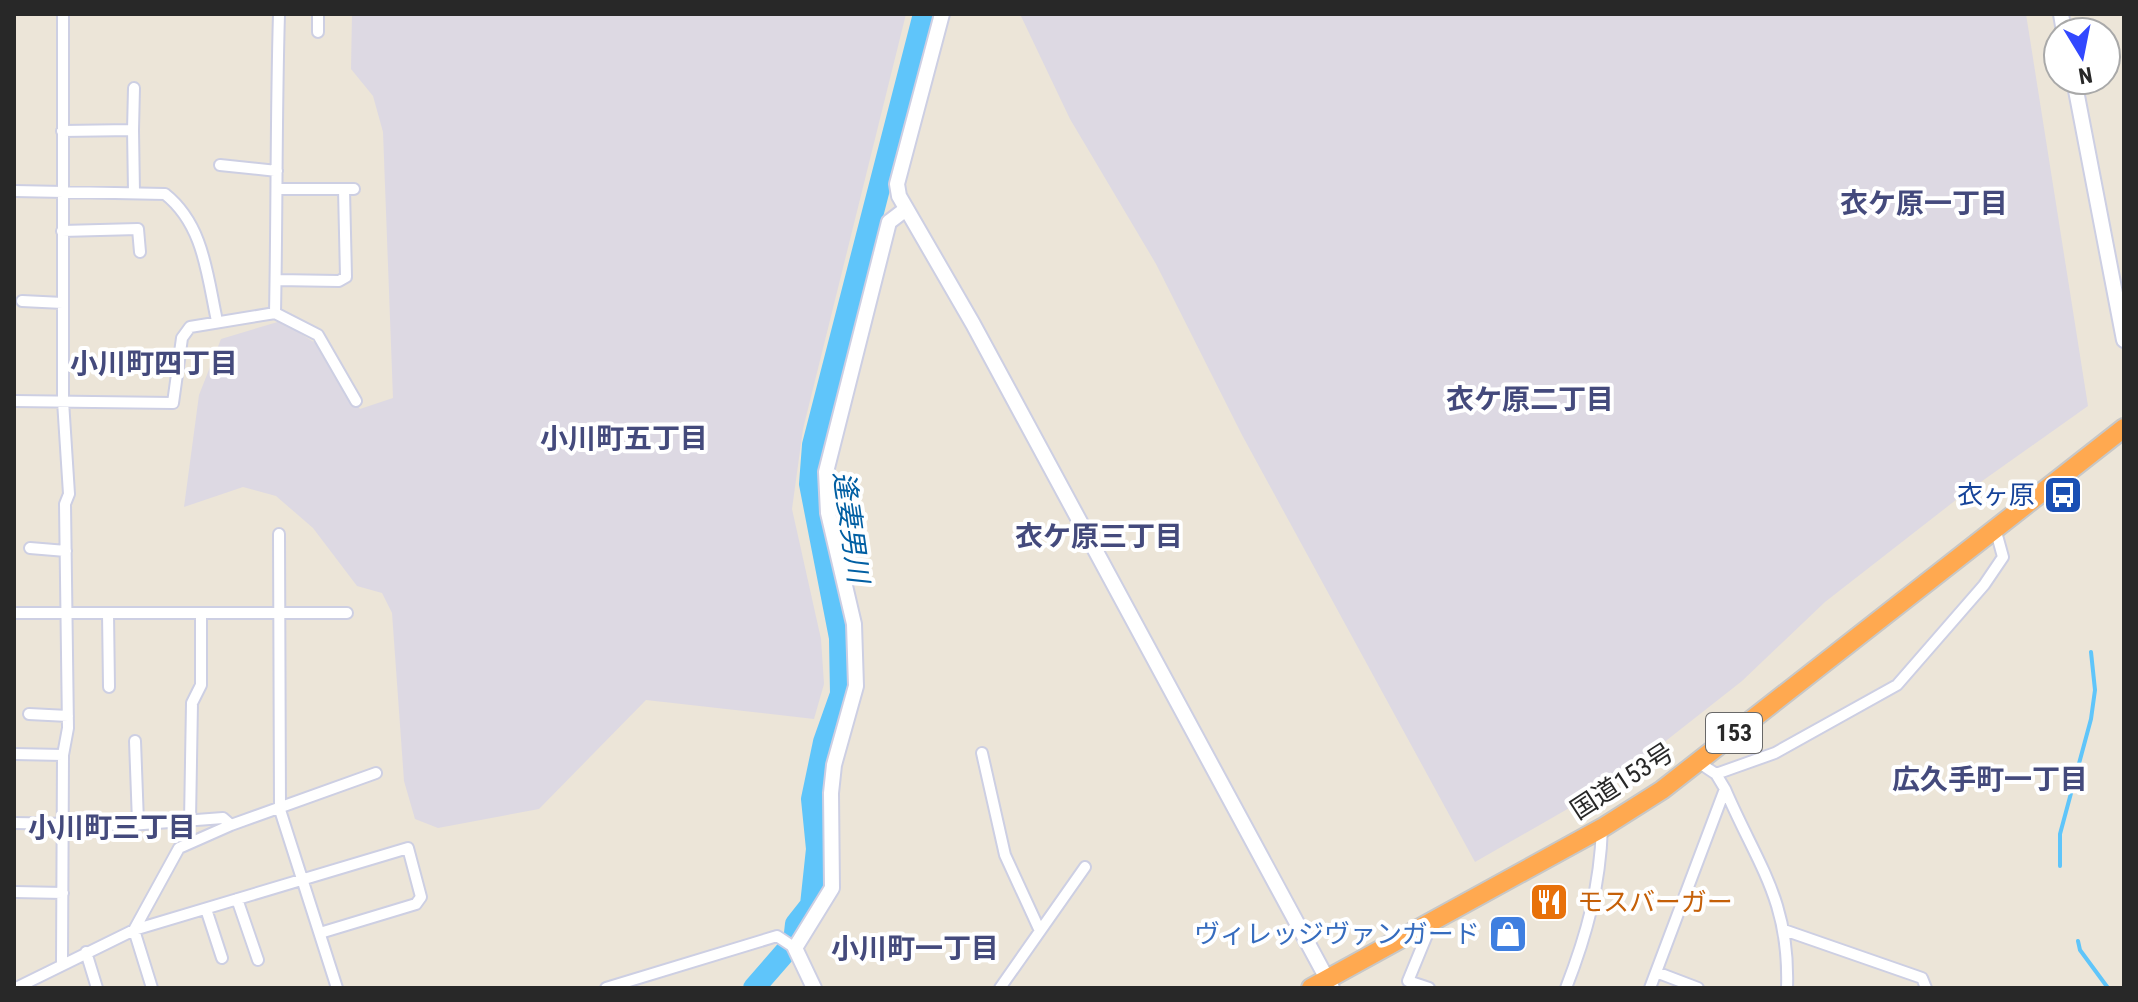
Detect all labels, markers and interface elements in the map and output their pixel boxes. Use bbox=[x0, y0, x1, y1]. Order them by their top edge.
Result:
north arrow bbox=[2042, 16, 2122, 96]
text: N bbox=[2077, 62, 2094, 89]
district label: 衣ケ原一丁目 bbox=[1840, 187, 2008, 220]
district label: 小川町四丁目 bbox=[70, 347, 238, 380]
district label: 衣ケ原二丁目 bbox=[1446, 383, 1614, 416]
district label: 小川町五丁目 bbox=[540, 422, 708, 455]
water label: 逢妻男川 bbox=[827, 469, 876, 588]
bus stop icon: 衣ヶ原 bbox=[2042, 474, 2084, 516]
place label: 衣ヶ原 bbox=[1957, 480, 2035, 510]
district label: 衣ケ原三丁目 bbox=[1015, 520, 1183, 553]
road number: 153 bbox=[1706, 713, 1762, 753]
street label: 国道153号 bbox=[1565, 737, 1679, 825]
district label: 広久手町一丁目 bbox=[1892, 763, 2088, 796]
district label: 小川町三丁目 bbox=[28, 811, 196, 844]
restaurant icon: モスバーガー bbox=[1528, 881, 1570, 923]
place label: モスバーガー bbox=[1577, 887, 1733, 917]
shop icon: ヴィレッジヴァンガード bbox=[1487, 913, 1529, 955]
place label: ヴィレッジヴァンガード bbox=[1194, 919, 1480, 949]
district label: 小川町一丁目 bbox=[831, 932, 999, 965]

